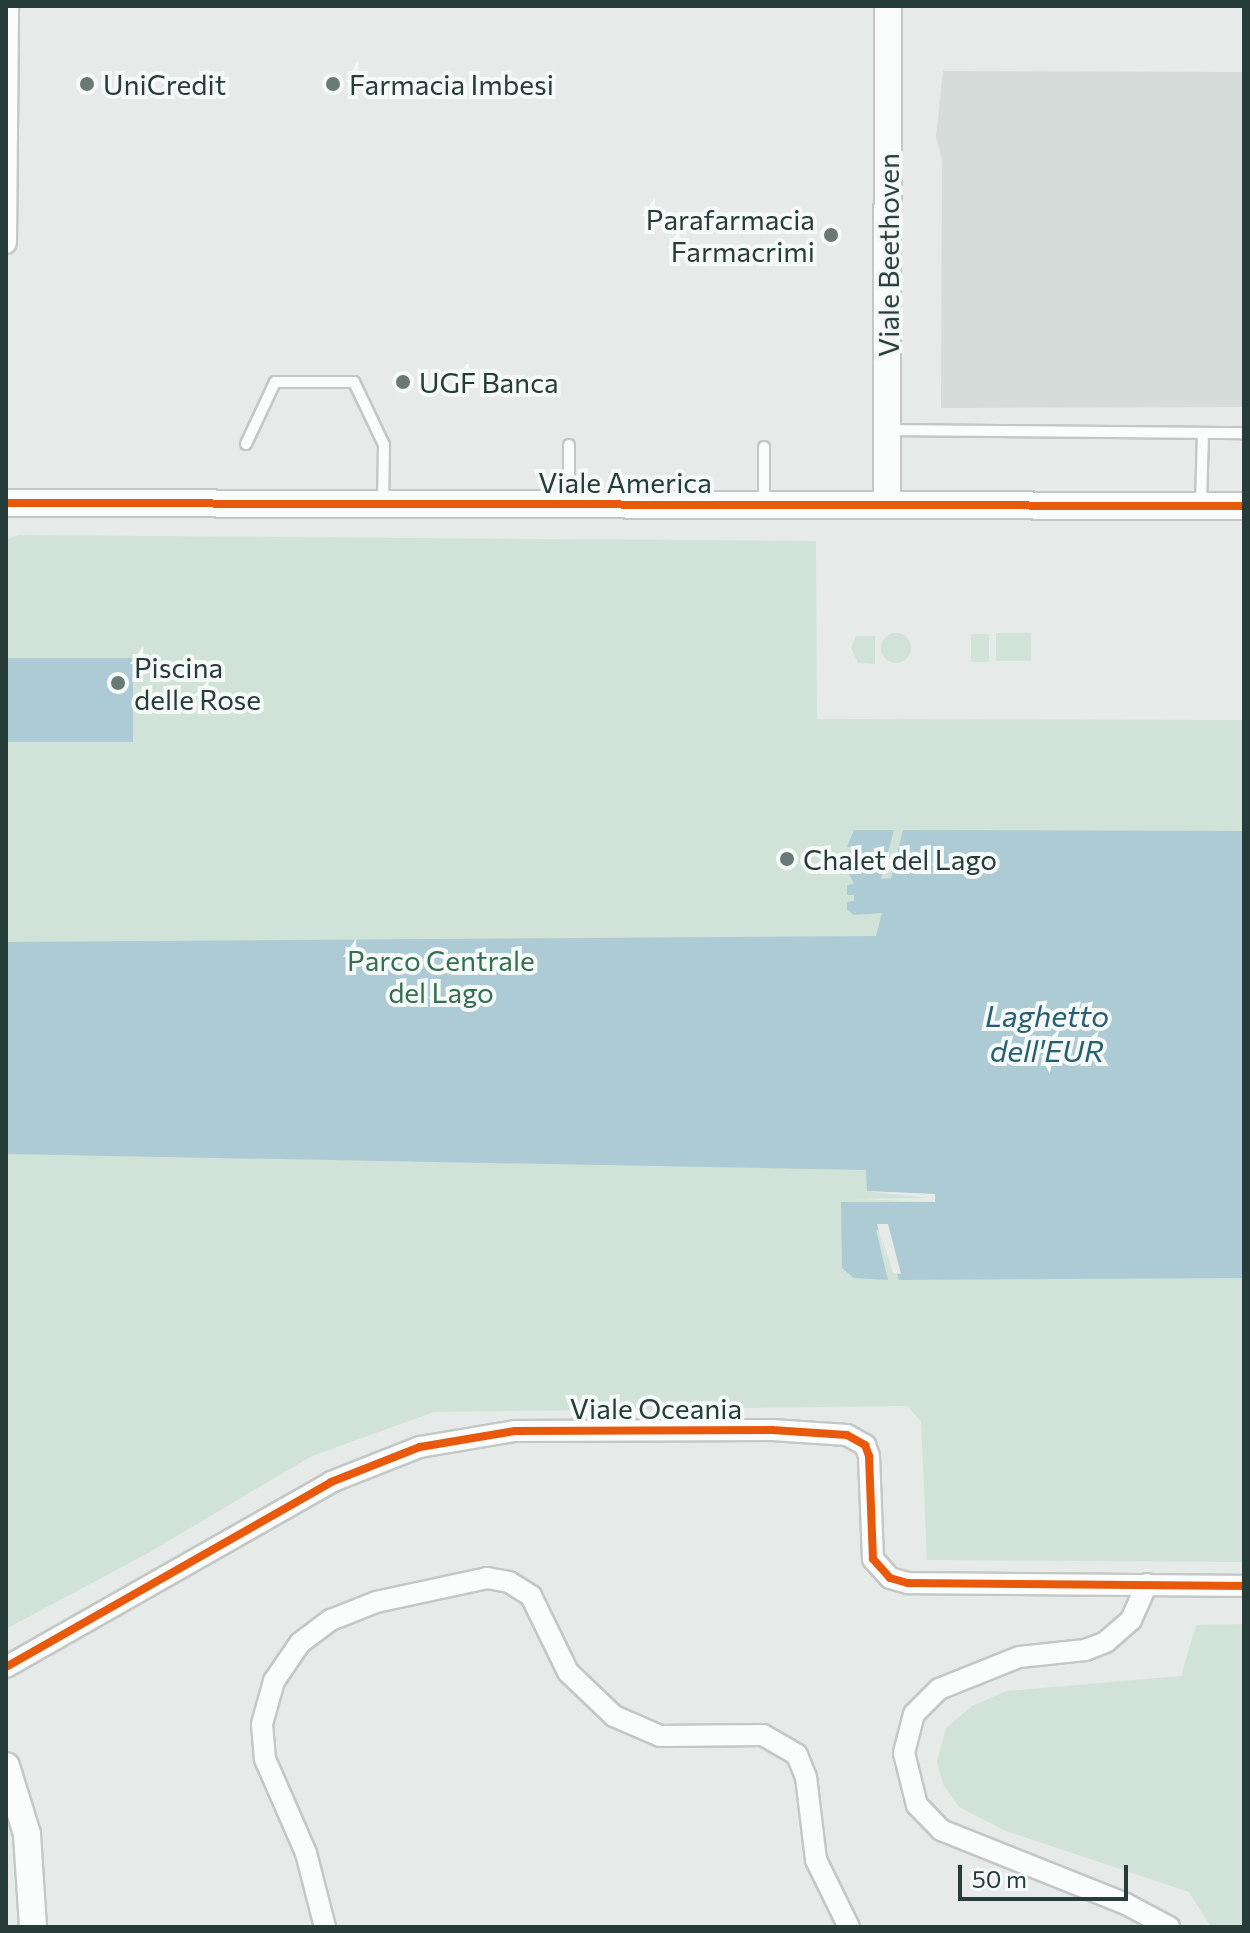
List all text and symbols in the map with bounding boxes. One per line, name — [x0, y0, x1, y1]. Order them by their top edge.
place label: UniCredit — [103, 67, 226, 101]
place label: Farmacia Imbesi — [349, 67, 554, 101]
marker: UniCredit — [78, 75, 96, 93]
marker: Farmacia Imbesi — [324, 75, 342, 93]
street label: Viale Beethoven — [871, 153, 905, 357]
place label: Parafarmacia Farmacrimi — [646, 202, 815, 268]
marker: Parafarmacia Farmacrimi — [822, 226, 840, 244]
place label: UGF Banca — [419, 365, 559, 399]
marker: UGF Banca — [394, 373, 412, 391]
street label: Viale America — [538, 465, 712, 499]
place label: Piscina delle Rose — [134, 650, 261, 716]
marker: Piscina delle Rose — [109, 674, 127, 692]
place label: Chalet del Lago — [803, 842, 997, 876]
marker: Chalet del Lago — [778, 850, 796, 868]
park label: Parco Centrale del Lago — [347, 943, 535, 1009]
water label: Laghetto dell'EUR — [985, 997, 1109, 1068]
street label: Viale Oceania — [570, 1391, 742, 1425]
scale bar — [962, 1849, 1132, 1899]
text: 50 m — [972, 1864, 1027, 1893]

